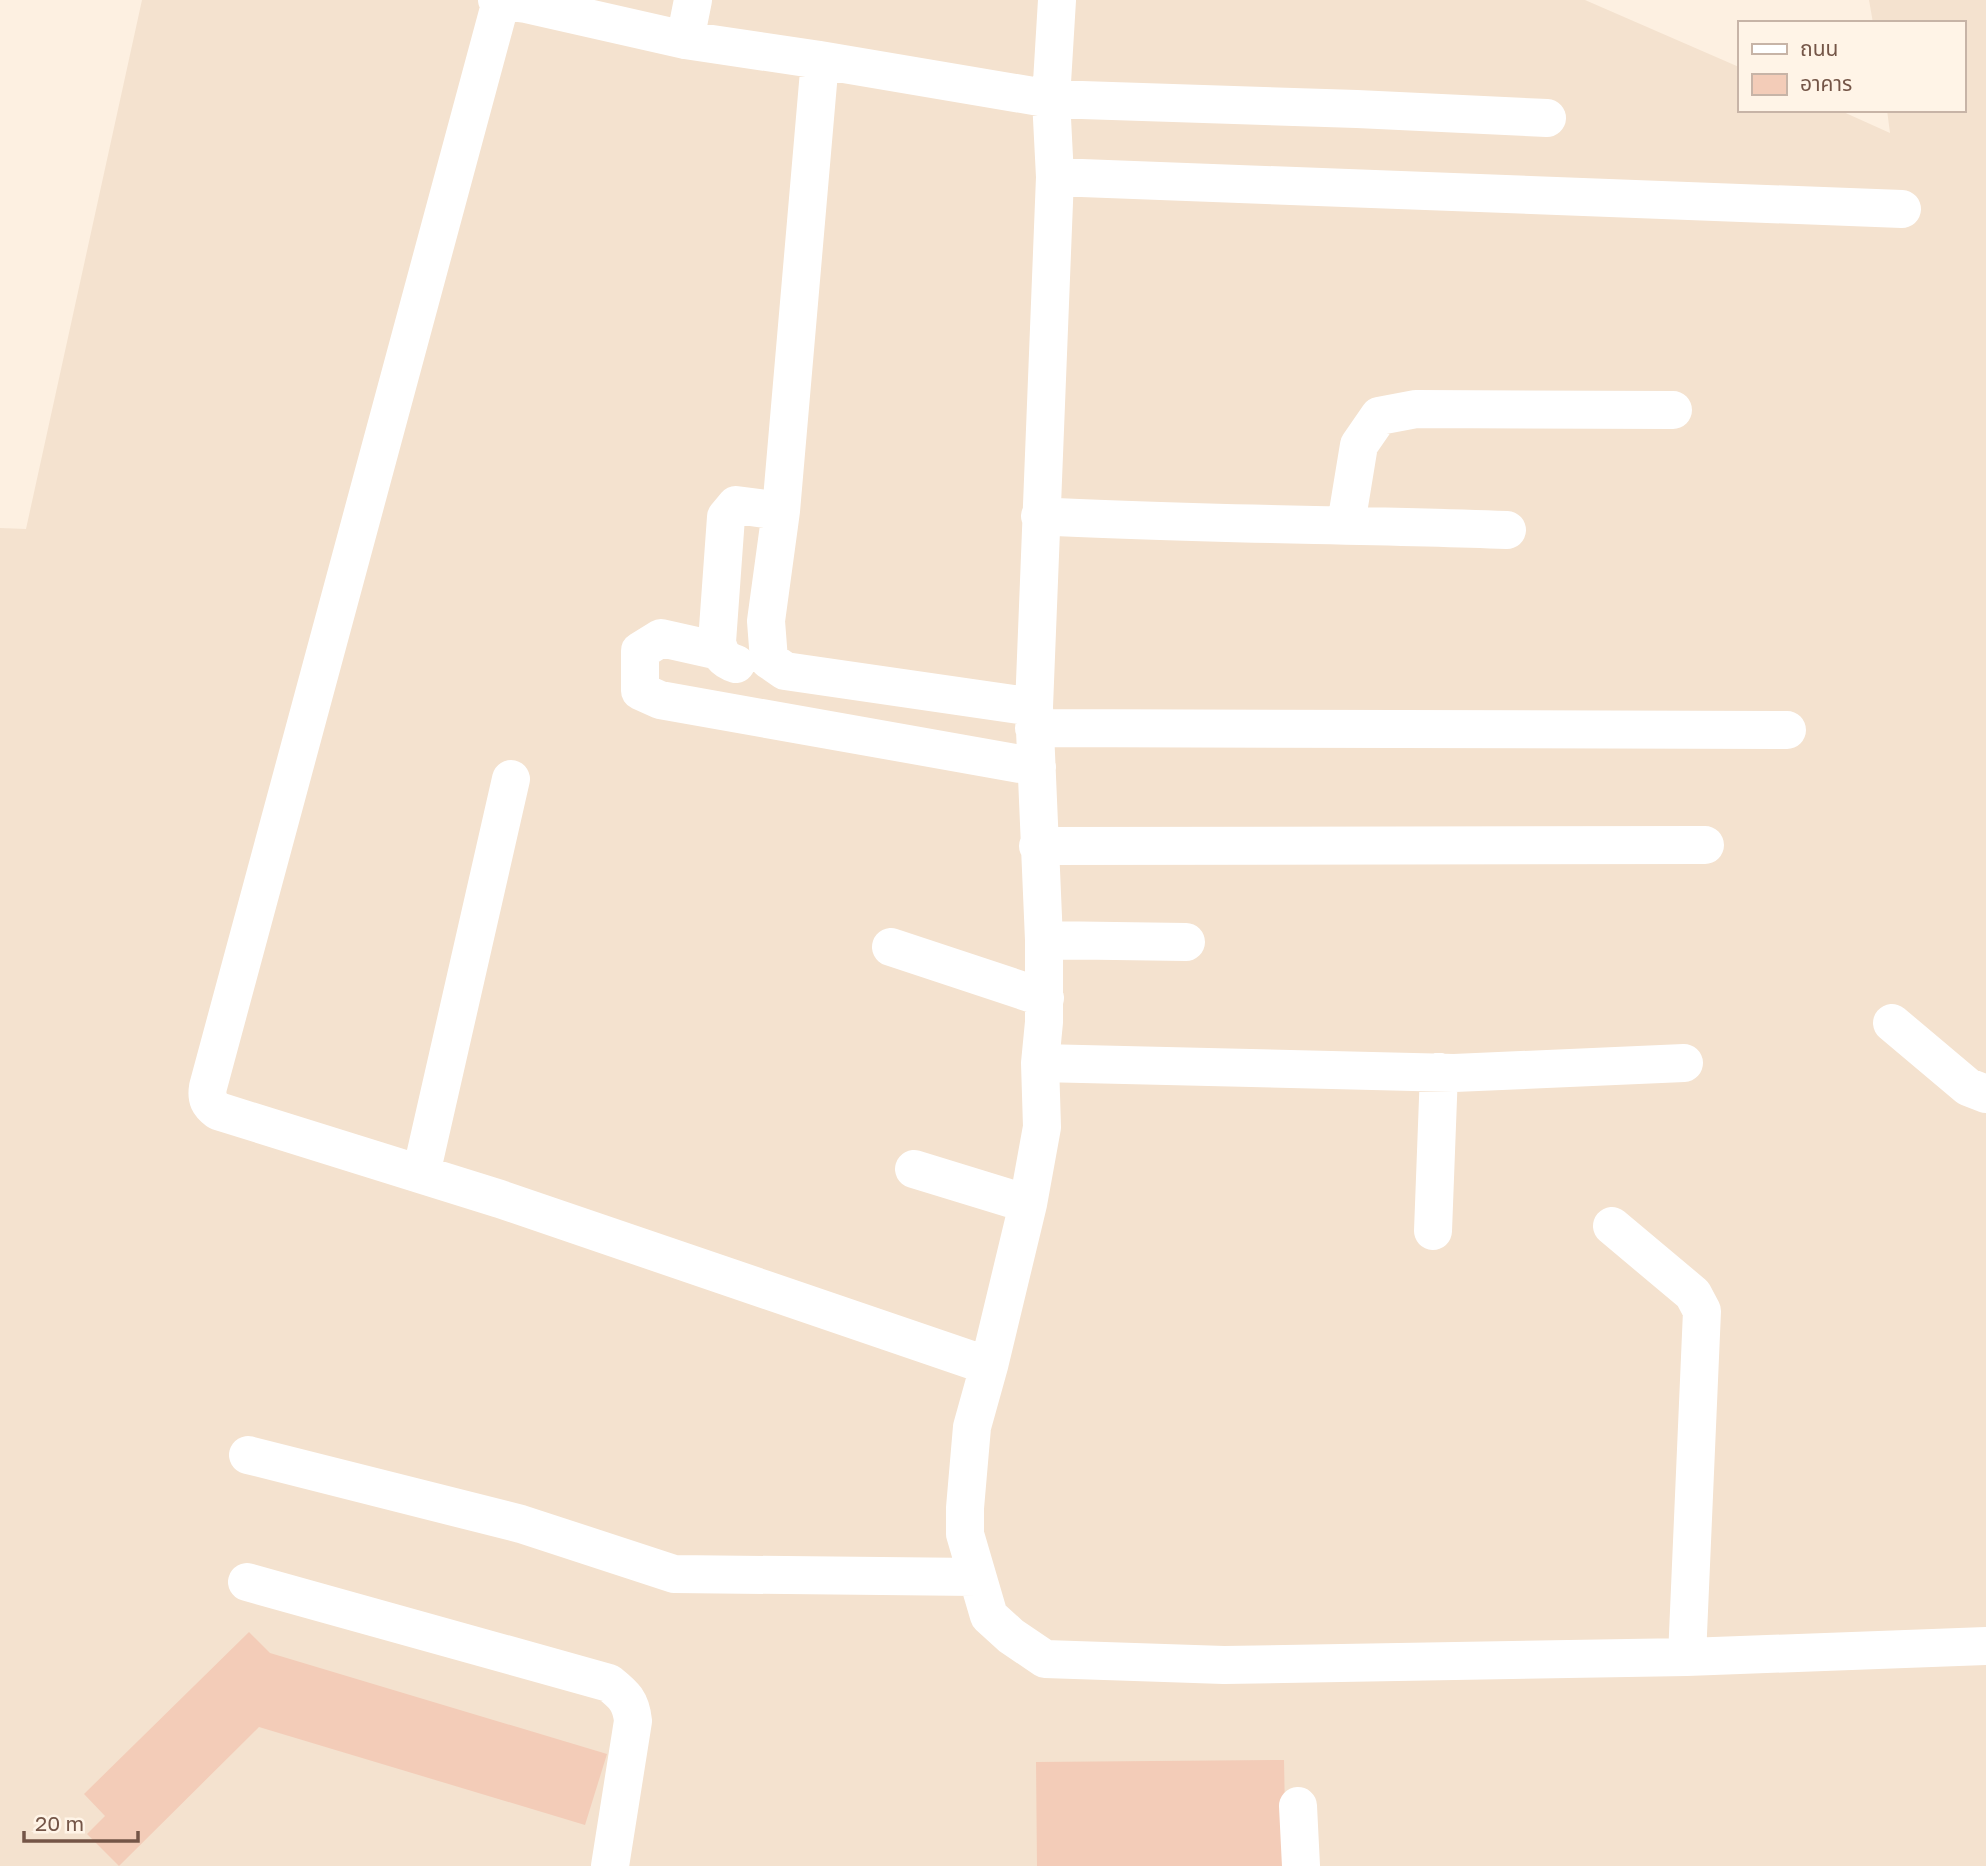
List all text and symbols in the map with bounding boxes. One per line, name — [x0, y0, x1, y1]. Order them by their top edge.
legend — [1738, 21, 1965, 112]
text: ถนน — [1800, 35, 1838, 61]
text: อาคาร — [1800, 70, 1852, 96]
scale bar — [24, 1800, 138, 1844]
text: 20 m — [35, 1810, 84, 1836]

